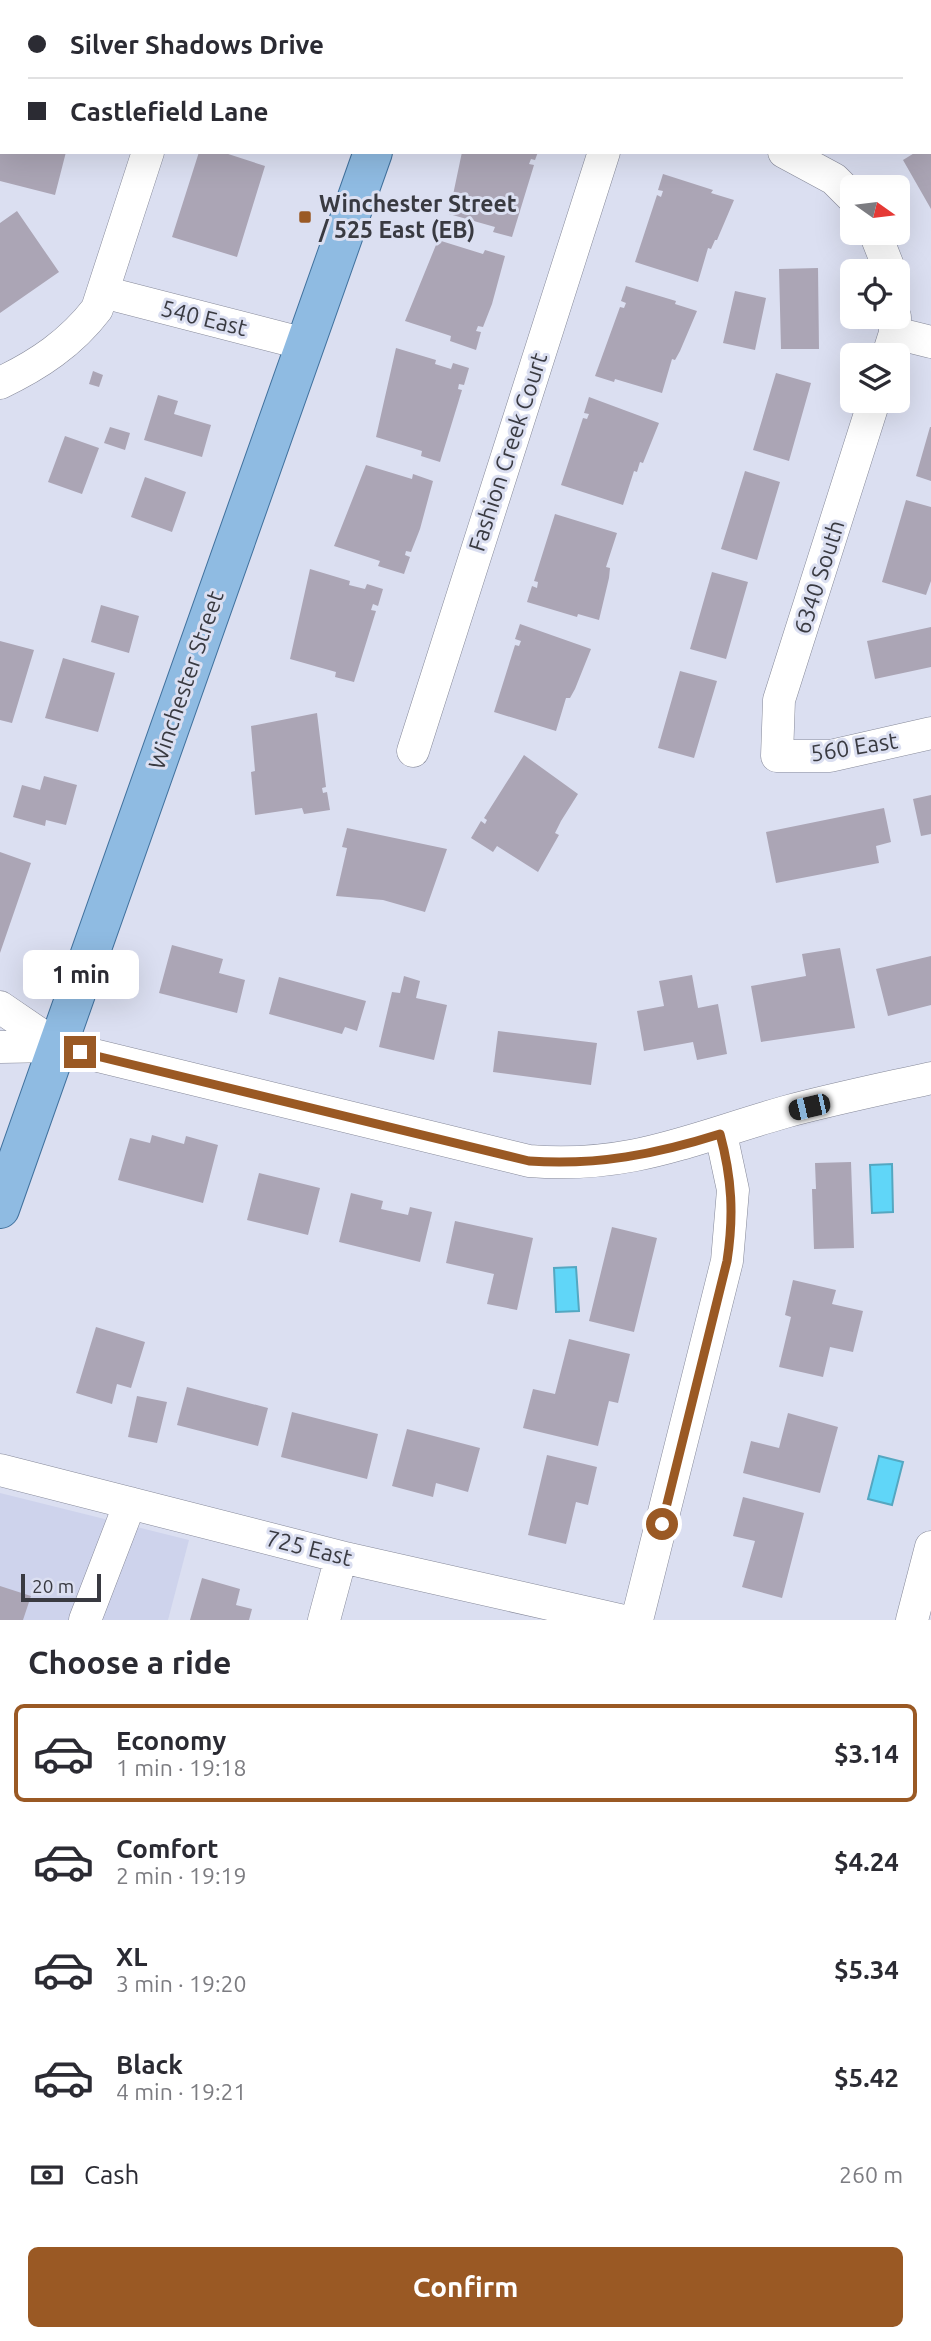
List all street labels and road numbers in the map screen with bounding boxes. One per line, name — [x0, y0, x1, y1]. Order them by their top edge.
street label: 540 East — [158, 295, 250, 340]
street label: Fashion Creek Court — [464, 350, 551, 554]
street label: 6340 South — [788, 517, 849, 637]
street label: Winchester Street — [143, 587, 228, 772]
street label: 560 East — [809, 727, 899, 766]
street label: 725 East — [263, 1525, 355, 1570]

